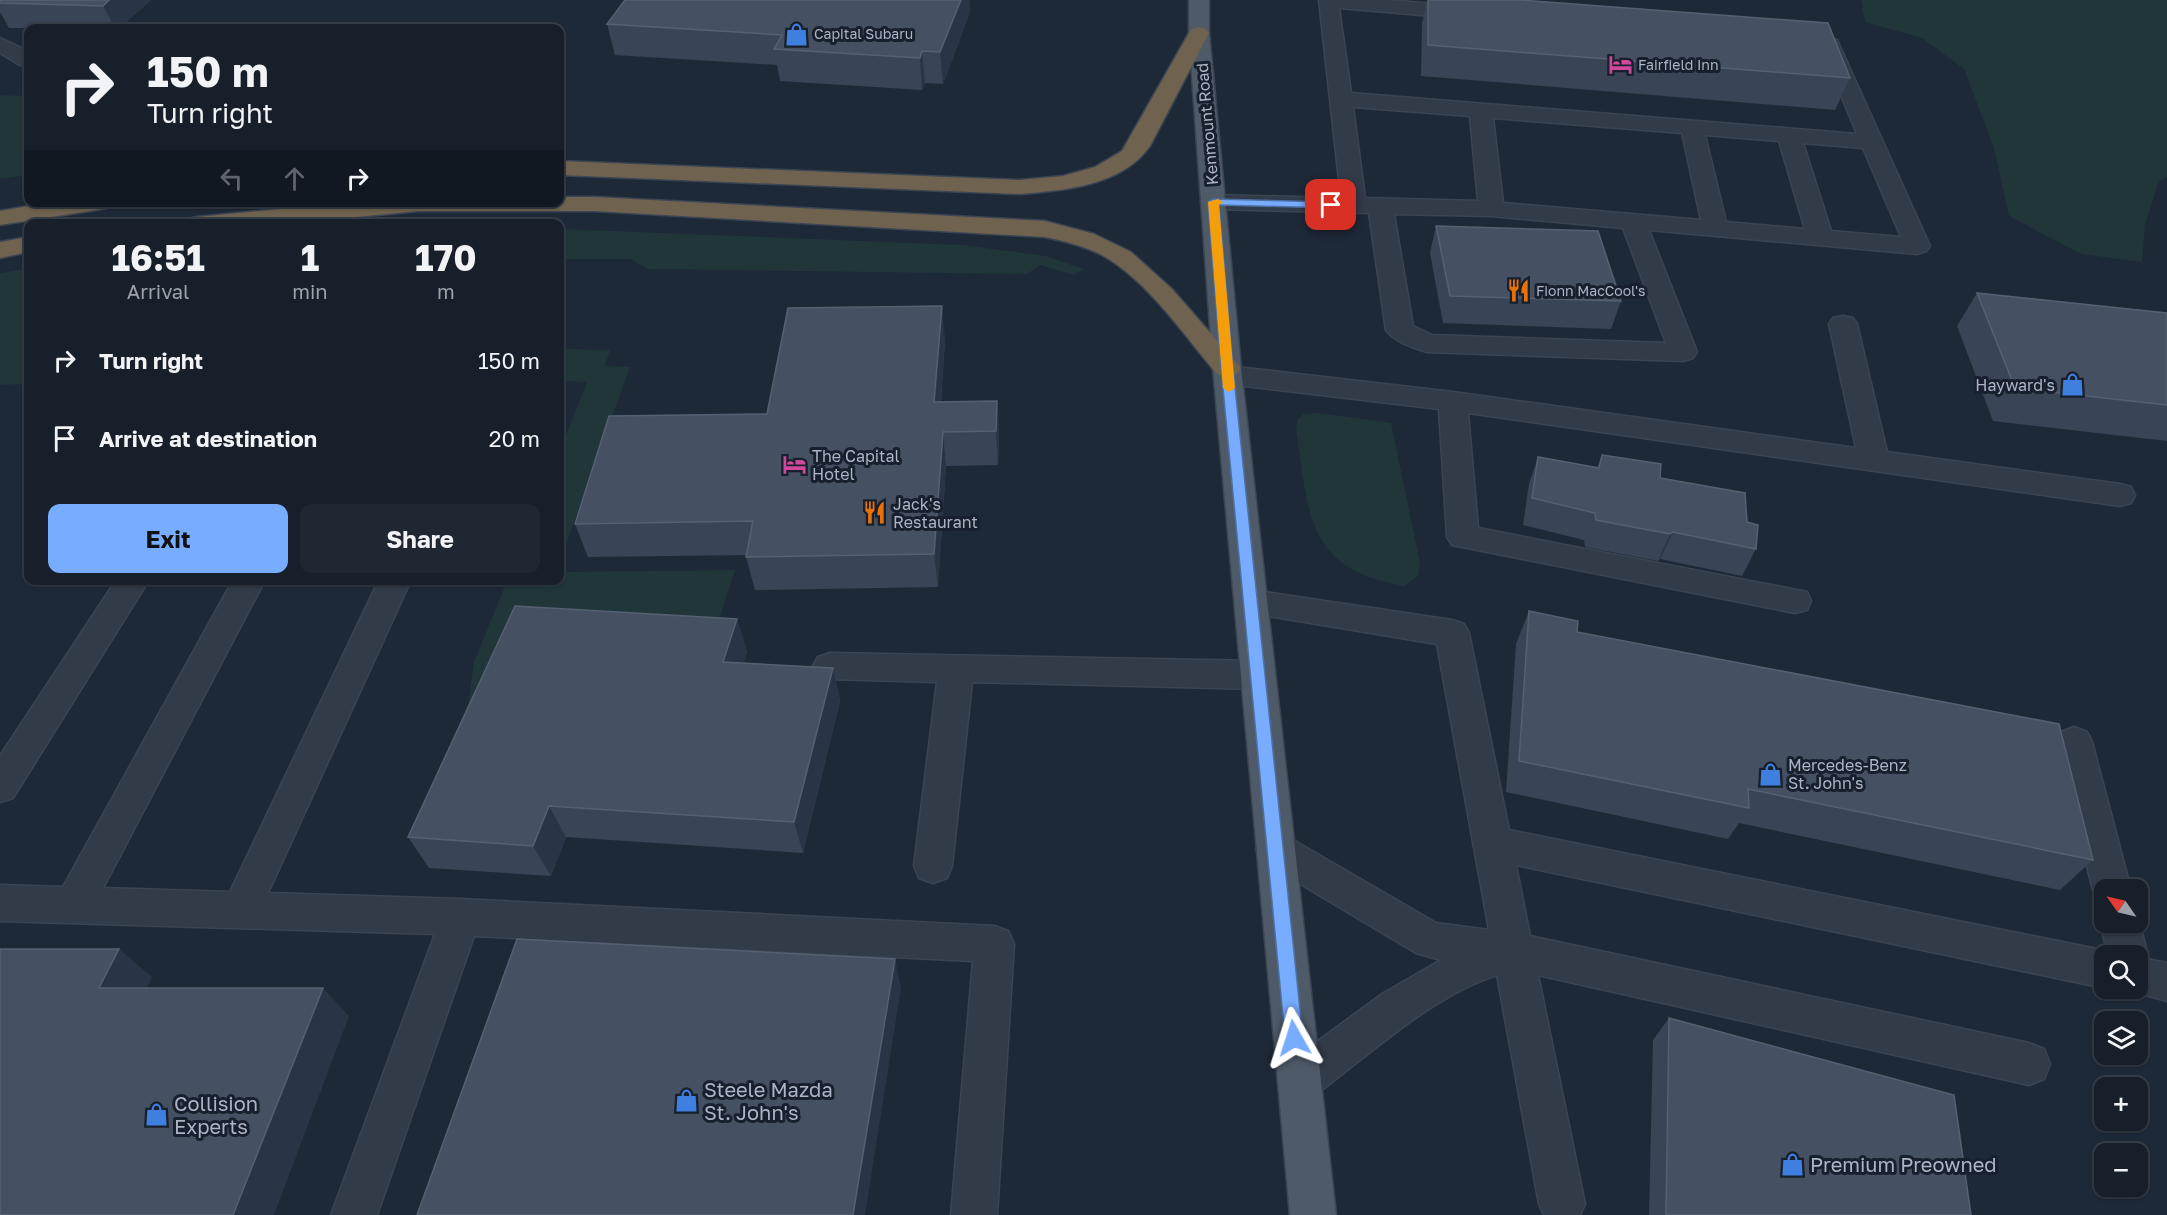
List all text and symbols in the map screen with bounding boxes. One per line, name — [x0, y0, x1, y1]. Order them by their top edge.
shop icon: Capital Subaru — [783, 21, 809, 47]
place label: Capital Subaru — [814, 25, 913, 42]
text: 150 m — [147, 46, 269, 96]
icon: right — [48, 48, 126, 126]
hotel icon: Fairfield Inn — [1607, 52, 1633, 78]
place label: Fairfield Inn — [1638, 56, 1719, 73]
street label: Kenmount Road — [1192, 62, 1222, 186]
text: Turn right — [147, 97, 273, 129]
icon: left — [215, 162, 248, 195]
icon: ahead — [278, 162, 311, 195]
icon: right — [341, 162, 374, 195]
pin — [1305, 179, 1356, 230]
icon: arrive — [1314, 188, 1347, 221]
text: 16:51 — [111, 236, 205, 279]
text: 1 — [301, 236, 319, 279]
text: 170 — [415, 236, 477, 279]
restaurant icon: Fionn MacCool's — [1505, 278, 1531, 304]
text: Arrival — [127, 279, 189, 303]
text: min — [292, 279, 328, 303]
text: m — [437, 279, 455, 303]
place label: Fionn MacCool's — [1536, 282, 1646, 299]
icon: right — [48, 344, 81, 377]
text: Turn right — [99, 347, 203, 374]
text: 150 m — [478, 347, 540, 374]
shop icon: Hayward's — [2060, 372, 2086, 398]
place label: Hayward's — [1975, 375, 2055, 395]
icon: arrive — [48, 422, 81, 455]
text: Arrive at destination — [99, 425, 317, 452]
text: 20 m — [489, 425, 540, 452]
place label: The Capital Hotel — [812, 446, 900, 484]
hotel icon: The Capital Hotel — [781, 452, 807, 478]
place label: Jack's Restaurant — [893, 494, 978, 532]
restaurant icon: Jack's Restaurant — [862, 500, 888, 526]
button: Exit — [48, 504, 288, 573]
button: Share — [300, 504, 540, 573]
place label: Mercedes-Benz St. John's — [1788, 755, 1907, 793]
shop icon: Mercedes-Benz St. John's — [1757, 761, 1783, 787]
north arrow — [2094, 879, 2148, 933]
map controls — [2094, 879, 2148, 1197]
button: search — [2094, 945, 2148, 999]
position arrow — [1262, 1006, 1326, 1070]
button: layers — [2094, 1011, 2148, 1065]
place label: Steele Mazda St. John's — [704, 1077, 833, 1124]
button: + — [2094, 1077, 2148, 1131]
shop icon: Steele Mazda St. John's — [673, 1088, 699, 1114]
place label: Collision Experts — [174, 1091, 258, 1138]
shop icon: Collision Experts — [143, 1102, 169, 1128]
button: − — [2094, 1143, 2148, 1197]
shop icon: Premium Preowned — [1779, 1152, 1805, 1178]
place label: Premium Preowned — [1810, 1152, 1997, 1176]

